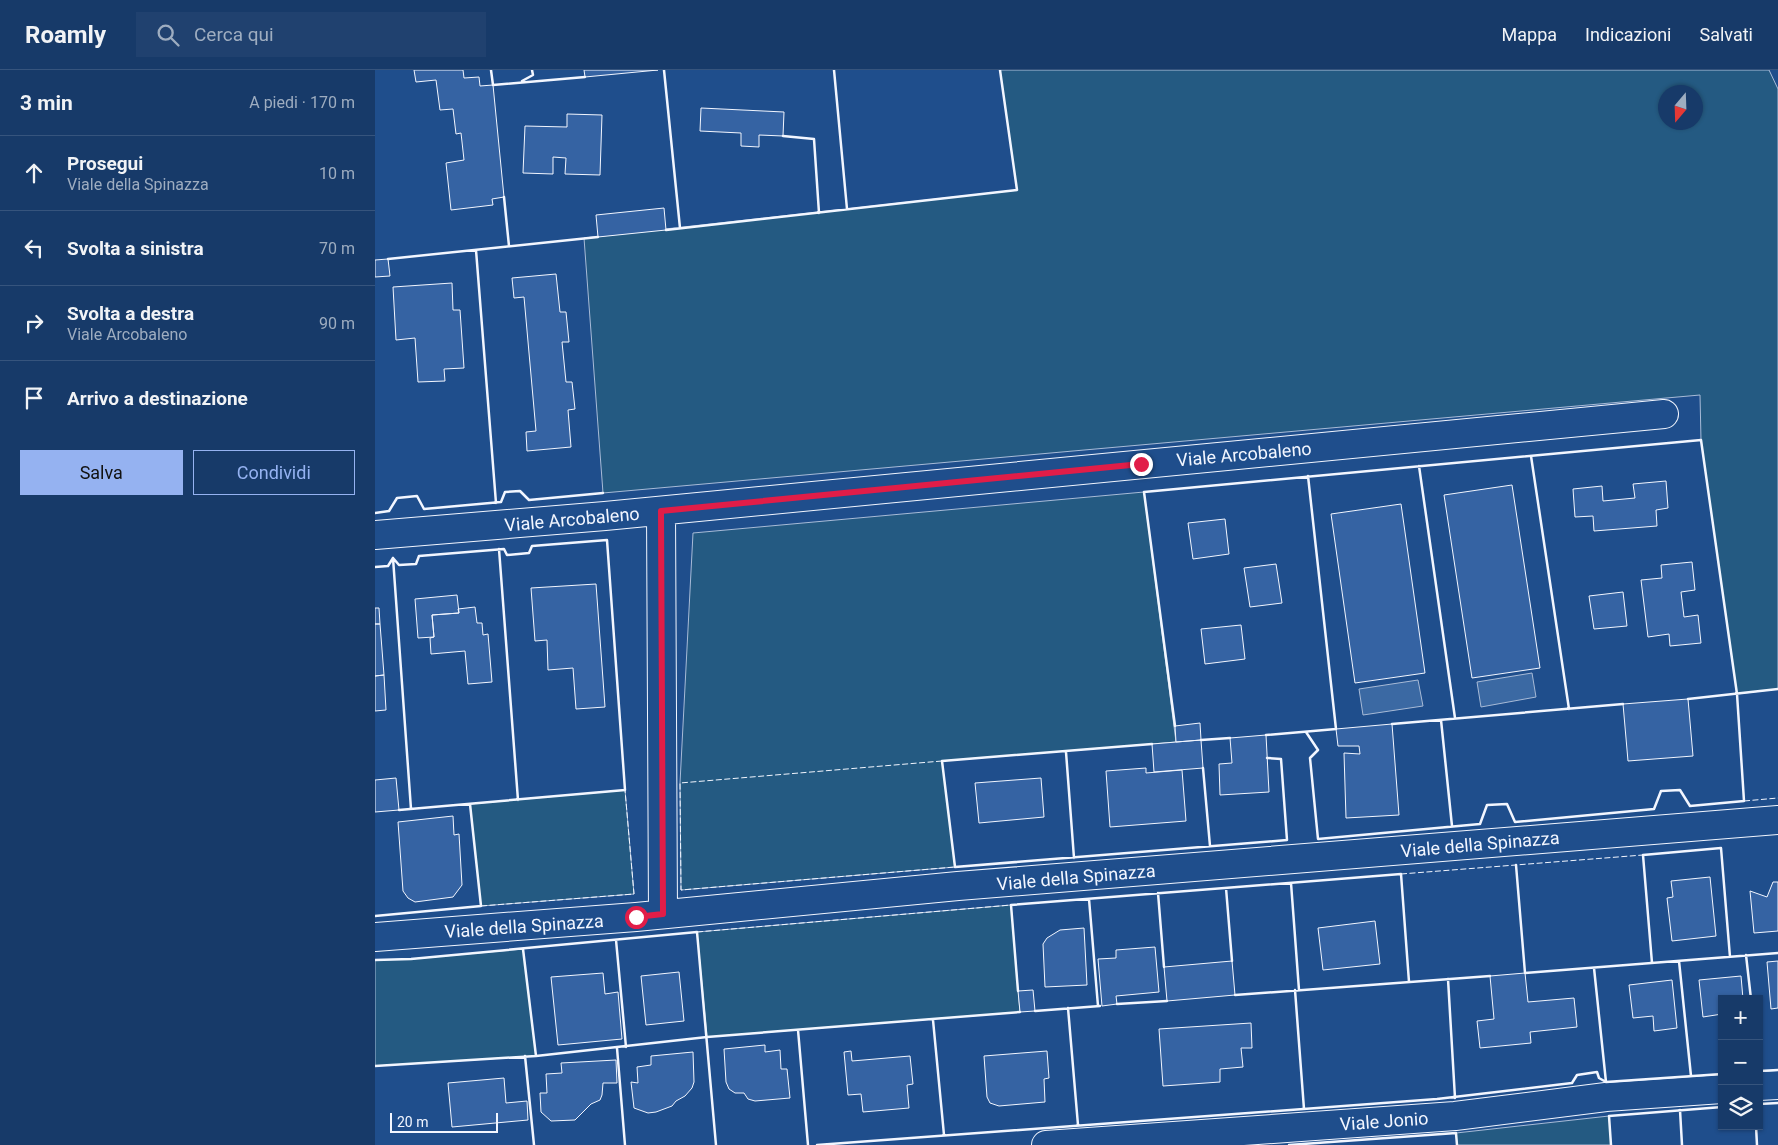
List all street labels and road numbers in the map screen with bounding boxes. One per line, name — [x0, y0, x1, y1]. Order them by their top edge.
street label: Viale Arcobaleno — [1176, 438, 1312, 470]
street label: Viale Arcobaleno — [504, 503, 640, 535]
street label: Viale della Spinazza — [1400, 827, 1560, 861]
street label: Viale della Spinazza — [996, 860, 1156, 894]
street label: Viale della Spinazza — [444, 910, 604, 942]
street label: Viale Jonio — [1339, 1107, 1429, 1135]

